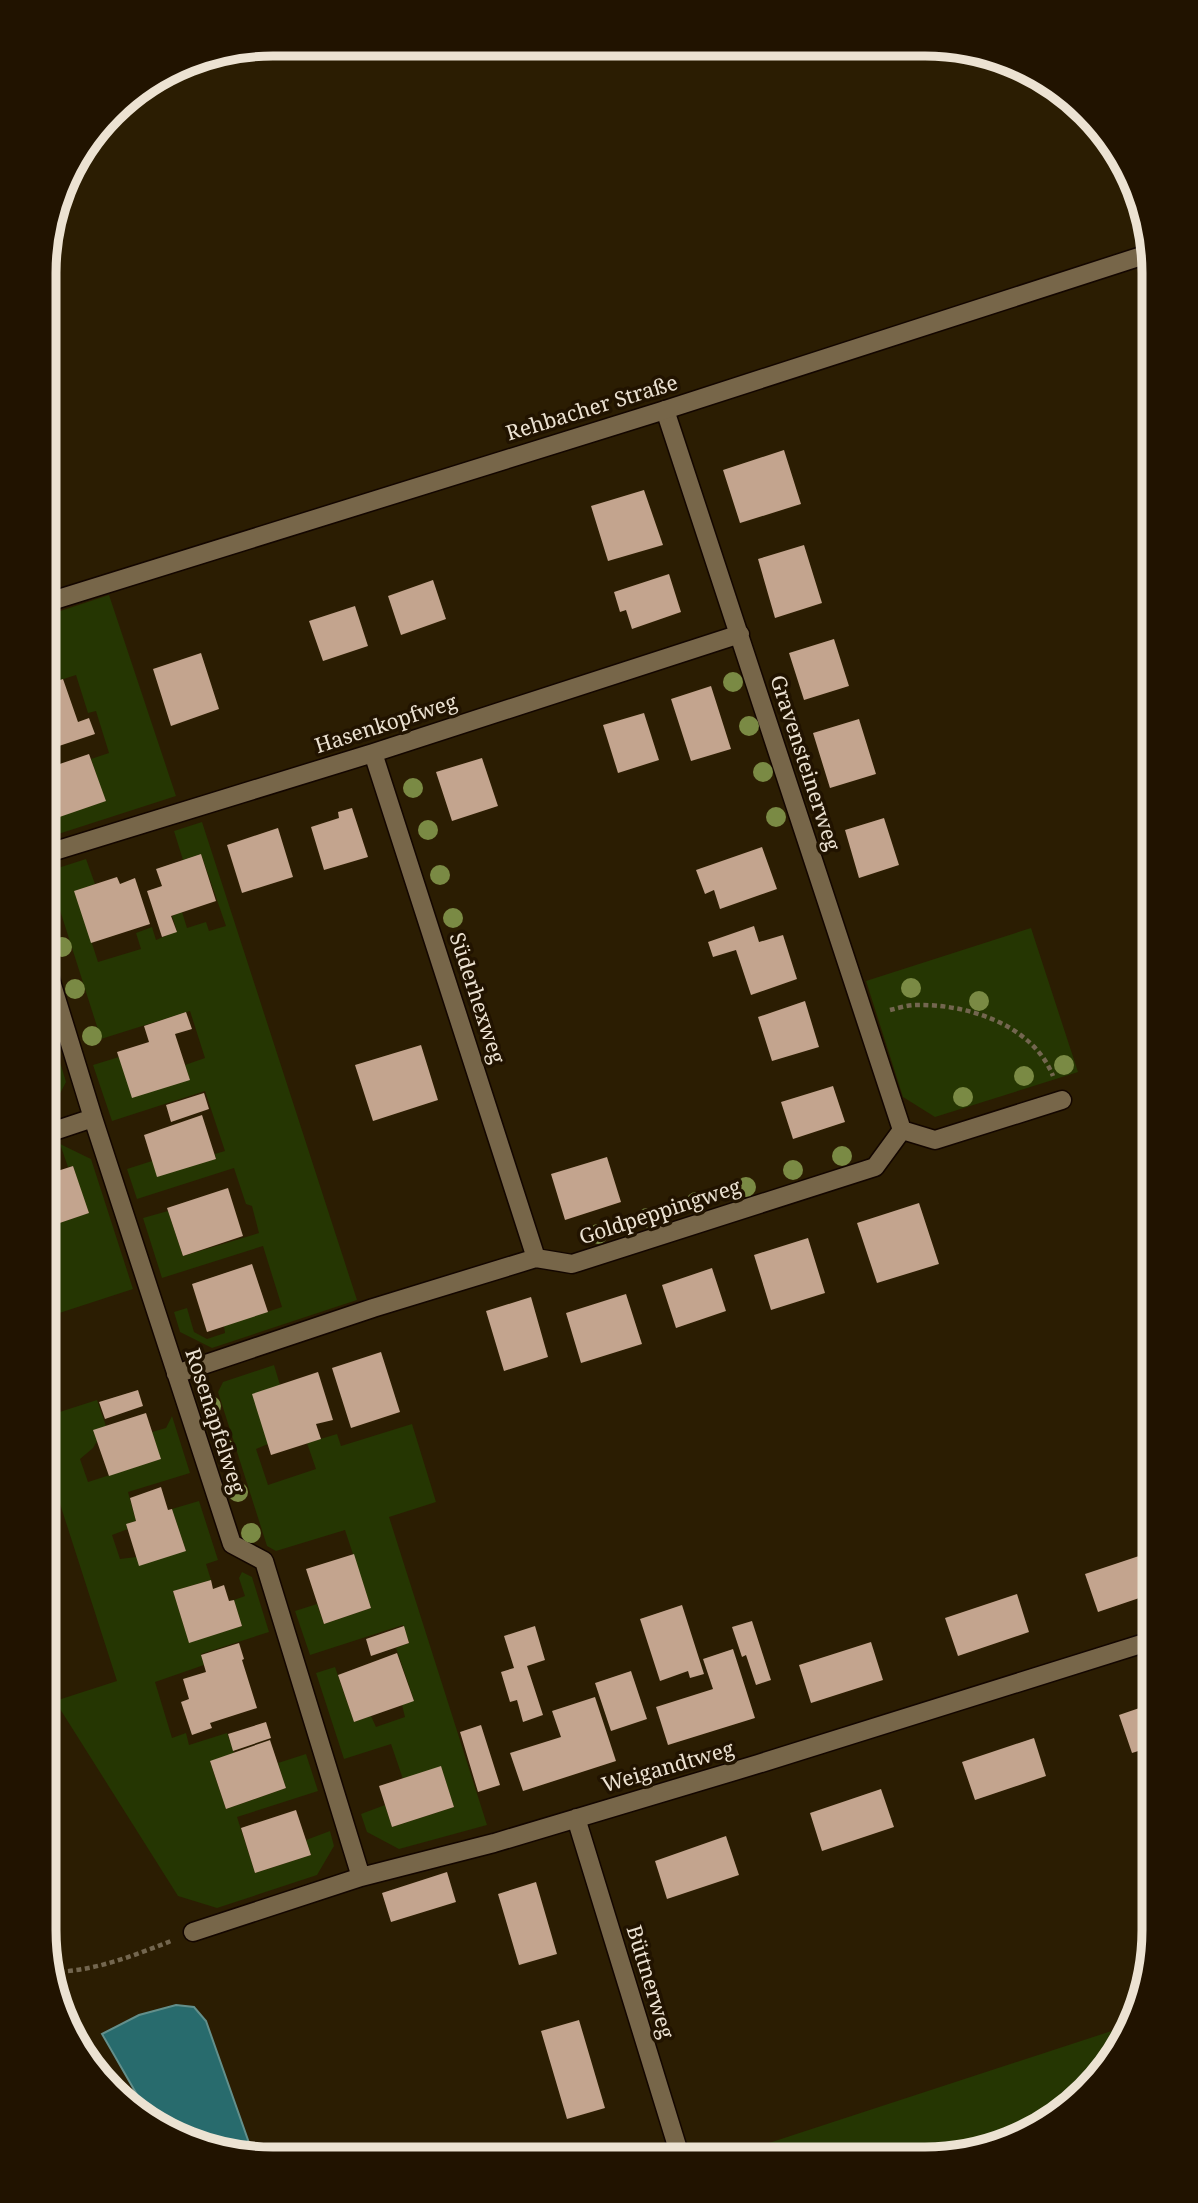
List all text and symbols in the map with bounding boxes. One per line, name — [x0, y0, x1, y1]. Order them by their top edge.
street label: Rehbacher Straße — [502, 368, 681, 446]
street label: Gravensteinerweg — [764, 671, 848, 855]
street label: Hasenkopfweg — [311, 687, 461, 759]
street label: Süderhexweg — [444, 929, 513, 1067]
street label: Goldpeppingweg — [575, 1171, 745, 1250]
street label: Rosenapfelweg — [179, 1345, 253, 1497]
street label: Weigandtweg — [598, 1734, 738, 1798]
street label: Büttnerweg — [620, 1922, 682, 2042]

